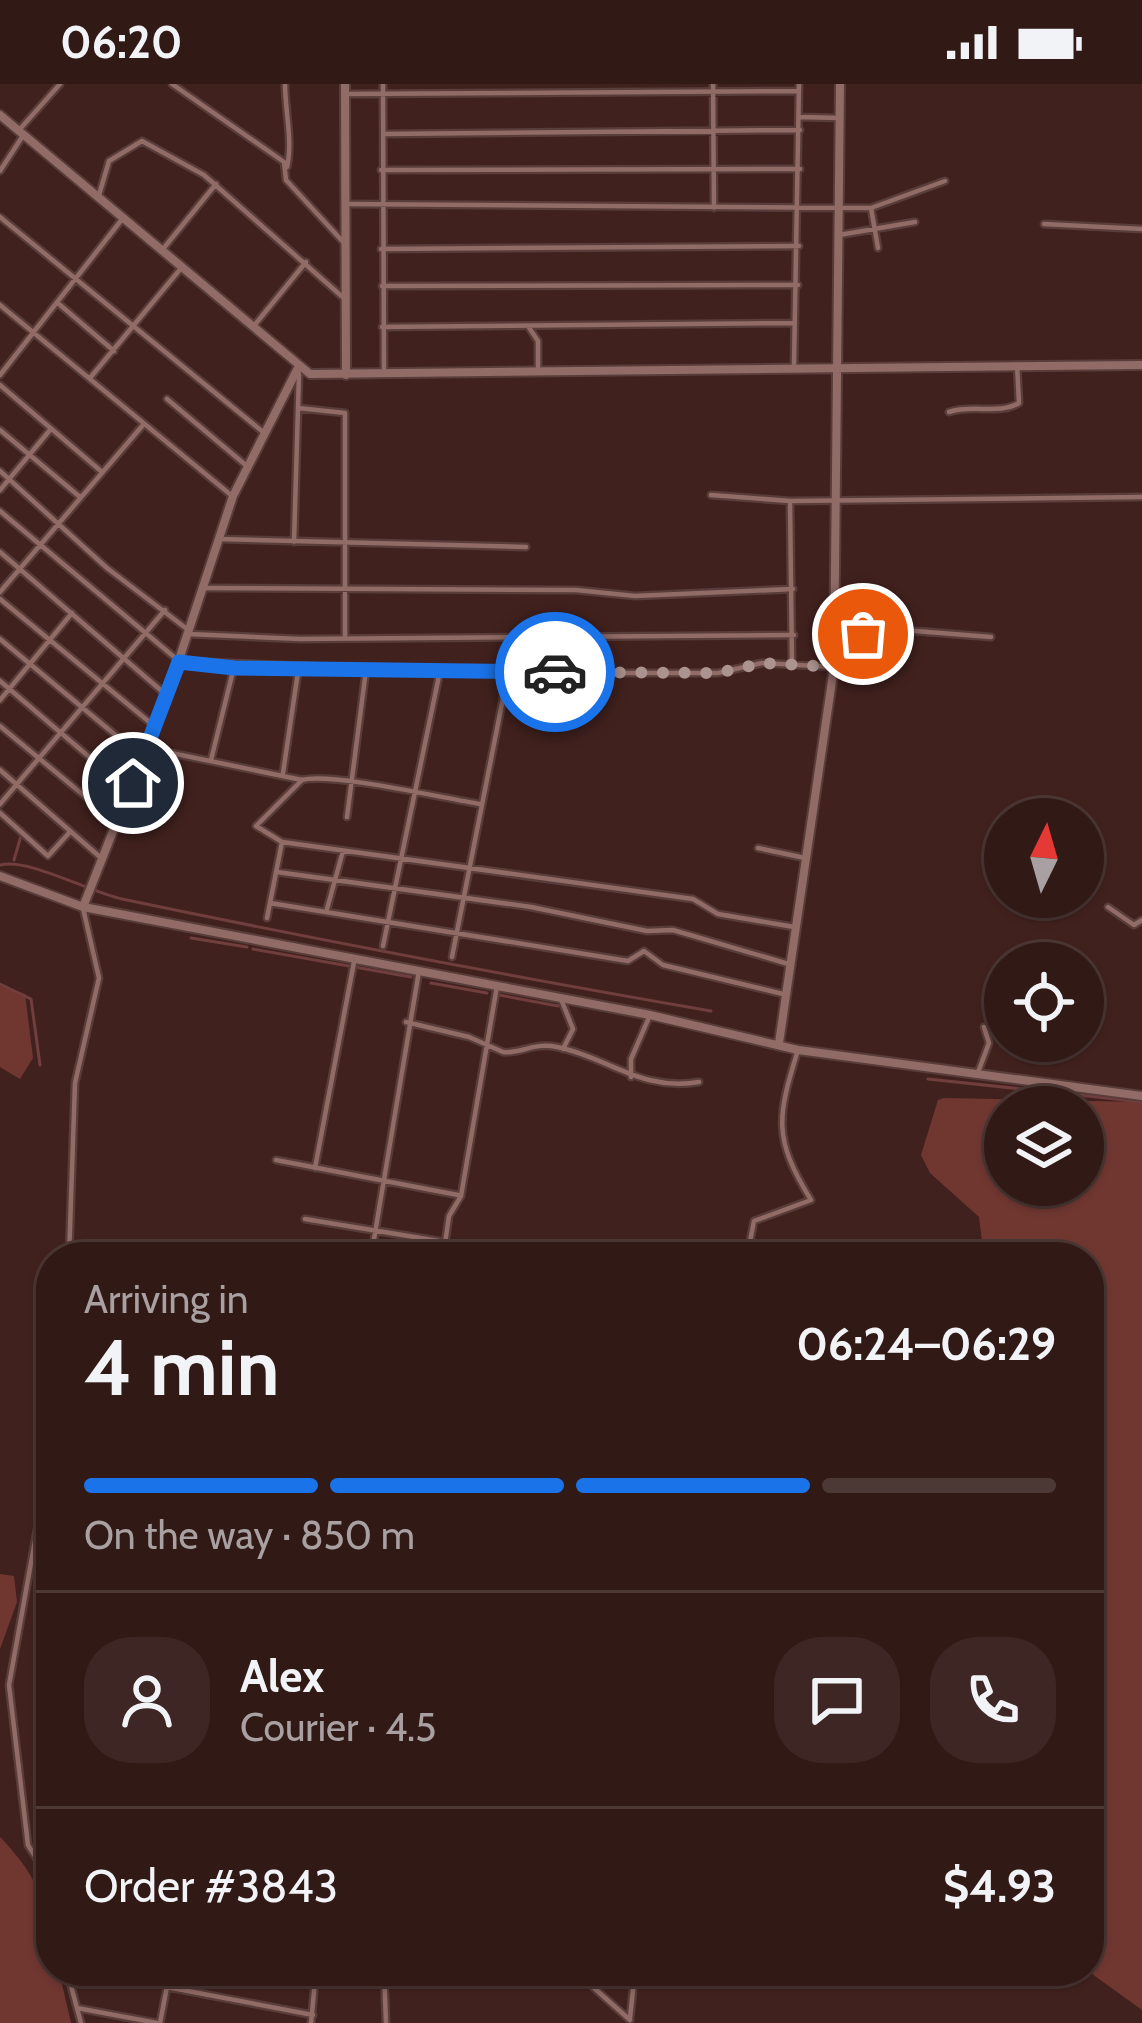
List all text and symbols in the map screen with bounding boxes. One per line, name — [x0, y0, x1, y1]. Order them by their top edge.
text: 06:20 — [60, 15, 183, 69]
pin — [812, 583, 914, 685]
icon: bag — [830, 601, 896, 667]
courier — [495, 612, 615, 732]
icon: car — [522, 639, 588, 705]
pin — [82, 732, 184, 834]
icon: home — [100, 750, 166, 816]
north arrow — [984, 798, 1104, 918]
map controls — [984, 798, 1104, 1206]
button: locate — [984, 942, 1104, 1062]
button: layers — [984, 1086, 1104, 1206]
text: Arriving in — [84, 1275, 248, 1323]
text: 06:24–06:29 — [796, 1317, 1056, 1371]
text: 4 min — [84, 1320, 280, 1415]
text: On the way · 850 m — [84, 1511, 415, 1559]
button: person — [84, 1637, 210, 1763]
button: chat — [774, 1637, 900, 1763]
button: phone — [930, 1637, 1056, 1763]
text: Alex — [240, 1649, 324, 1703]
text: Courier · 4.5 — [240, 1703, 436, 1751]
text: Order #3843 — [84, 1859, 338, 1913]
text: $4.93 — [943, 1859, 1056, 1913]

